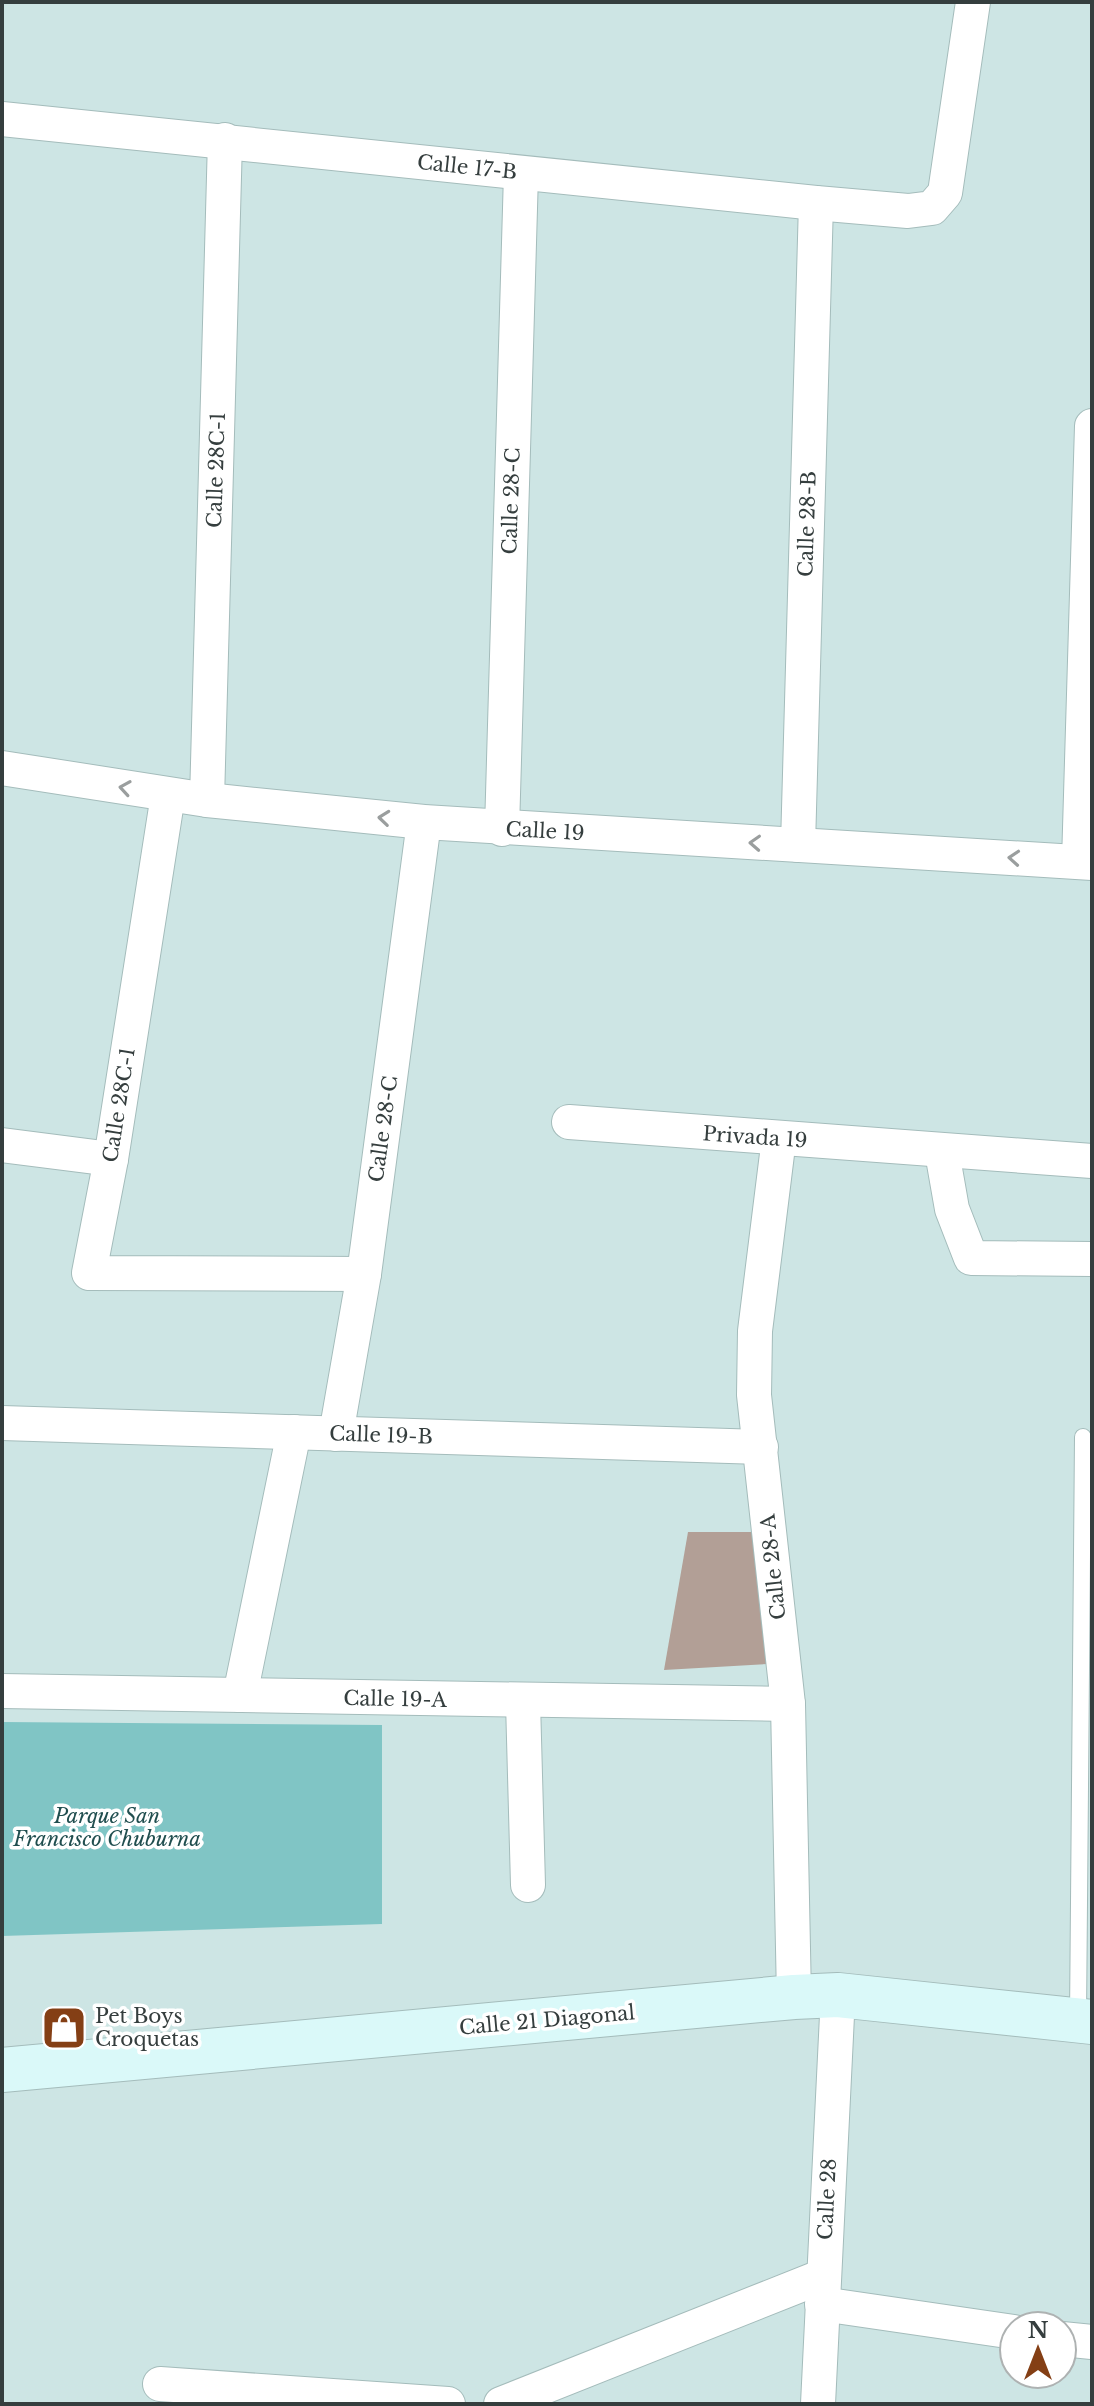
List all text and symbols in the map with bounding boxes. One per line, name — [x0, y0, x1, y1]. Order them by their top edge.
street label: Calle 17-B — [416, 150, 518, 184]
street label: Calle 28C-1 — [202, 412, 230, 528]
street label: Calle 28-C — [497, 447, 525, 555]
street label: Calle 28-B — [793, 471, 821, 577]
one-way arrow — [119, 780, 132, 797]
one-way arrow — [377, 810, 390, 827]
street label: Calle 19 — [505, 817, 585, 845]
one-way arrow — [748, 834, 761, 851]
one-way arrow — [1007, 850, 1020, 867]
street label: Calle 28C-1 — [98, 1046, 140, 1164]
street label: Calle 28-C — [364, 1074, 402, 1184]
street label: Privada 19 — [702, 1121, 808, 1153]
street label: Calle 19-B — [329, 1421, 433, 1449]
street label: Calle 28-A — [755, 1512, 790, 1621]
street label: Calle 19-A — [343, 1686, 447, 1712]
park label: Parque San Francisco Chuburna — [12, 1804, 201, 1851]
street label: Calle 21 Diagonal — [458, 2000, 636, 2040]
shop icon: Pet Boys Croquetas — [40, 2004, 88, 2052]
place label: Pet Boys Croquetas — [95, 2004, 199, 2051]
street label: Calle 28 — [813, 2158, 841, 2240]
north arrow — [998, 2310, 1078, 2390]
text: N — [1028, 2317, 1049, 2344]

